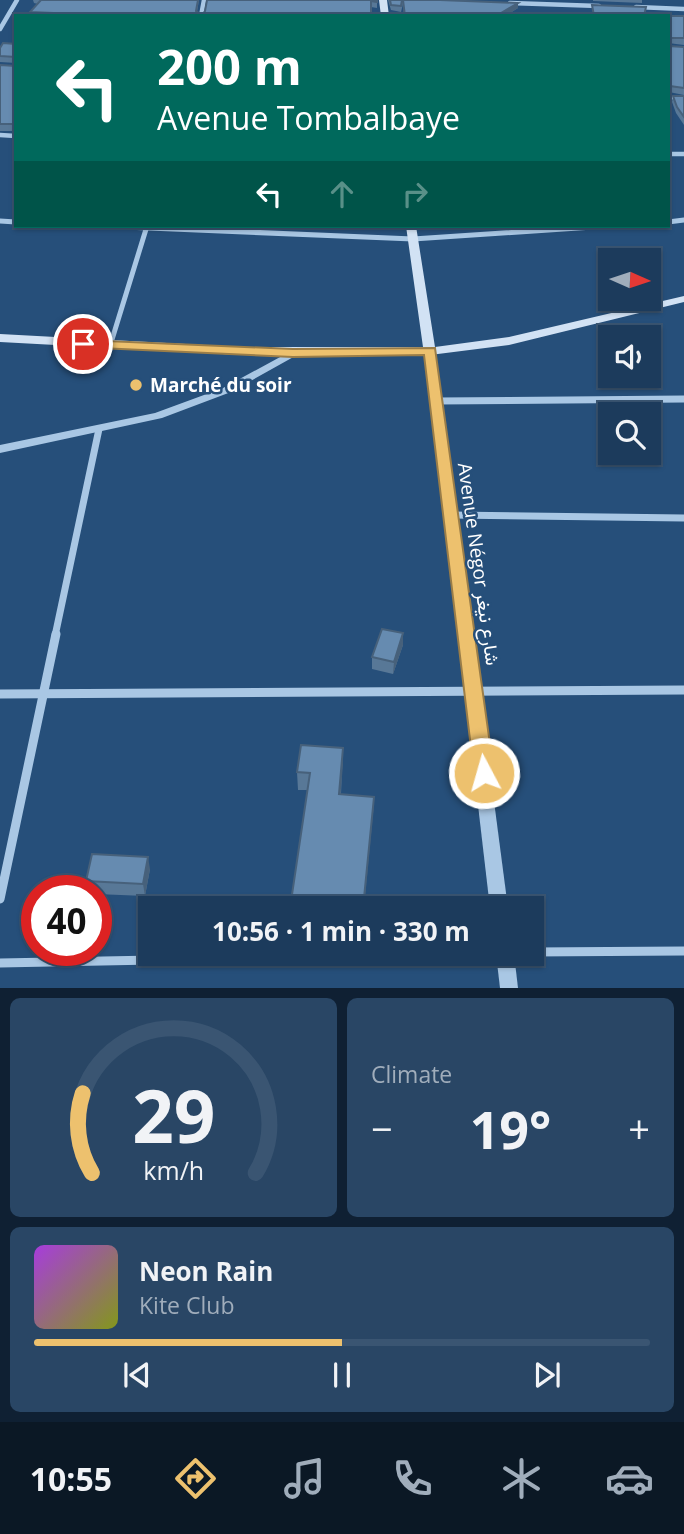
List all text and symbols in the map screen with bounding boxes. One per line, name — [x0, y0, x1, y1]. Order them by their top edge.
text: 200 m — [157, 33, 302, 99]
icon: left — [42, 42, 133, 133]
text: Avenue Tombalbaye — [157, 96, 460, 139]
icon: left — [250, 175, 288, 213]
icon: ahead — [323, 175, 361, 213]
icon: right — [396, 175, 434, 213]
north arrow — [598, 248, 662, 312]
map controls — [598, 248, 661, 465]
pin — [53, 314, 113, 374]
icon: arrive — [64, 325, 102, 363]
button: sound — [598, 325, 661, 388]
place label: Marché du soir — [150, 372, 292, 398]
marker: Marché du soir — [128, 377, 144, 393]
button: search — [598, 402, 661, 465]
street label: Avenue Négor شارع نيغر — [452, 461, 506, 667]
position arrow — [447, 736, 521, 810]
speed limit sign: 40 — [21, 875, 112, 966]
text: 10:56 · 1 min · 330 m — [212, 913, 470, 949]
text: Climate — [371, 1058, 452, 1090]
text: 29 — [132, 1066, 215, 1165]
text: 19° — [470, 1093, 551, 1164]
text: − — [371, 1102, 393, 1154]
text: + — [628, 1102, 650, 1154]
text: km/h — [143, 1153, 204, 1187]
text: Neon Rain — [139, 1253, 273, 1289]
text: Kite Club — [139, 1289, 234, 1321]
icon: previous — [118, 1356, 156, 1394]
icon: pause — [323, 1356, 361, 1394]
icon: next — [528, 1356, 566, 1394]
icon: directions — [171, 1454, 220, 1503]
icon: music — [280, 1454, 329, 1503]
icon: phone — [388, 1454, 437, 1503]
icon: climate — [497, 1454, 546, 1503]
icon: car — [605, 1454, 654, 1503]
text: 10:55 — [30, 1457, 112, 1500]

